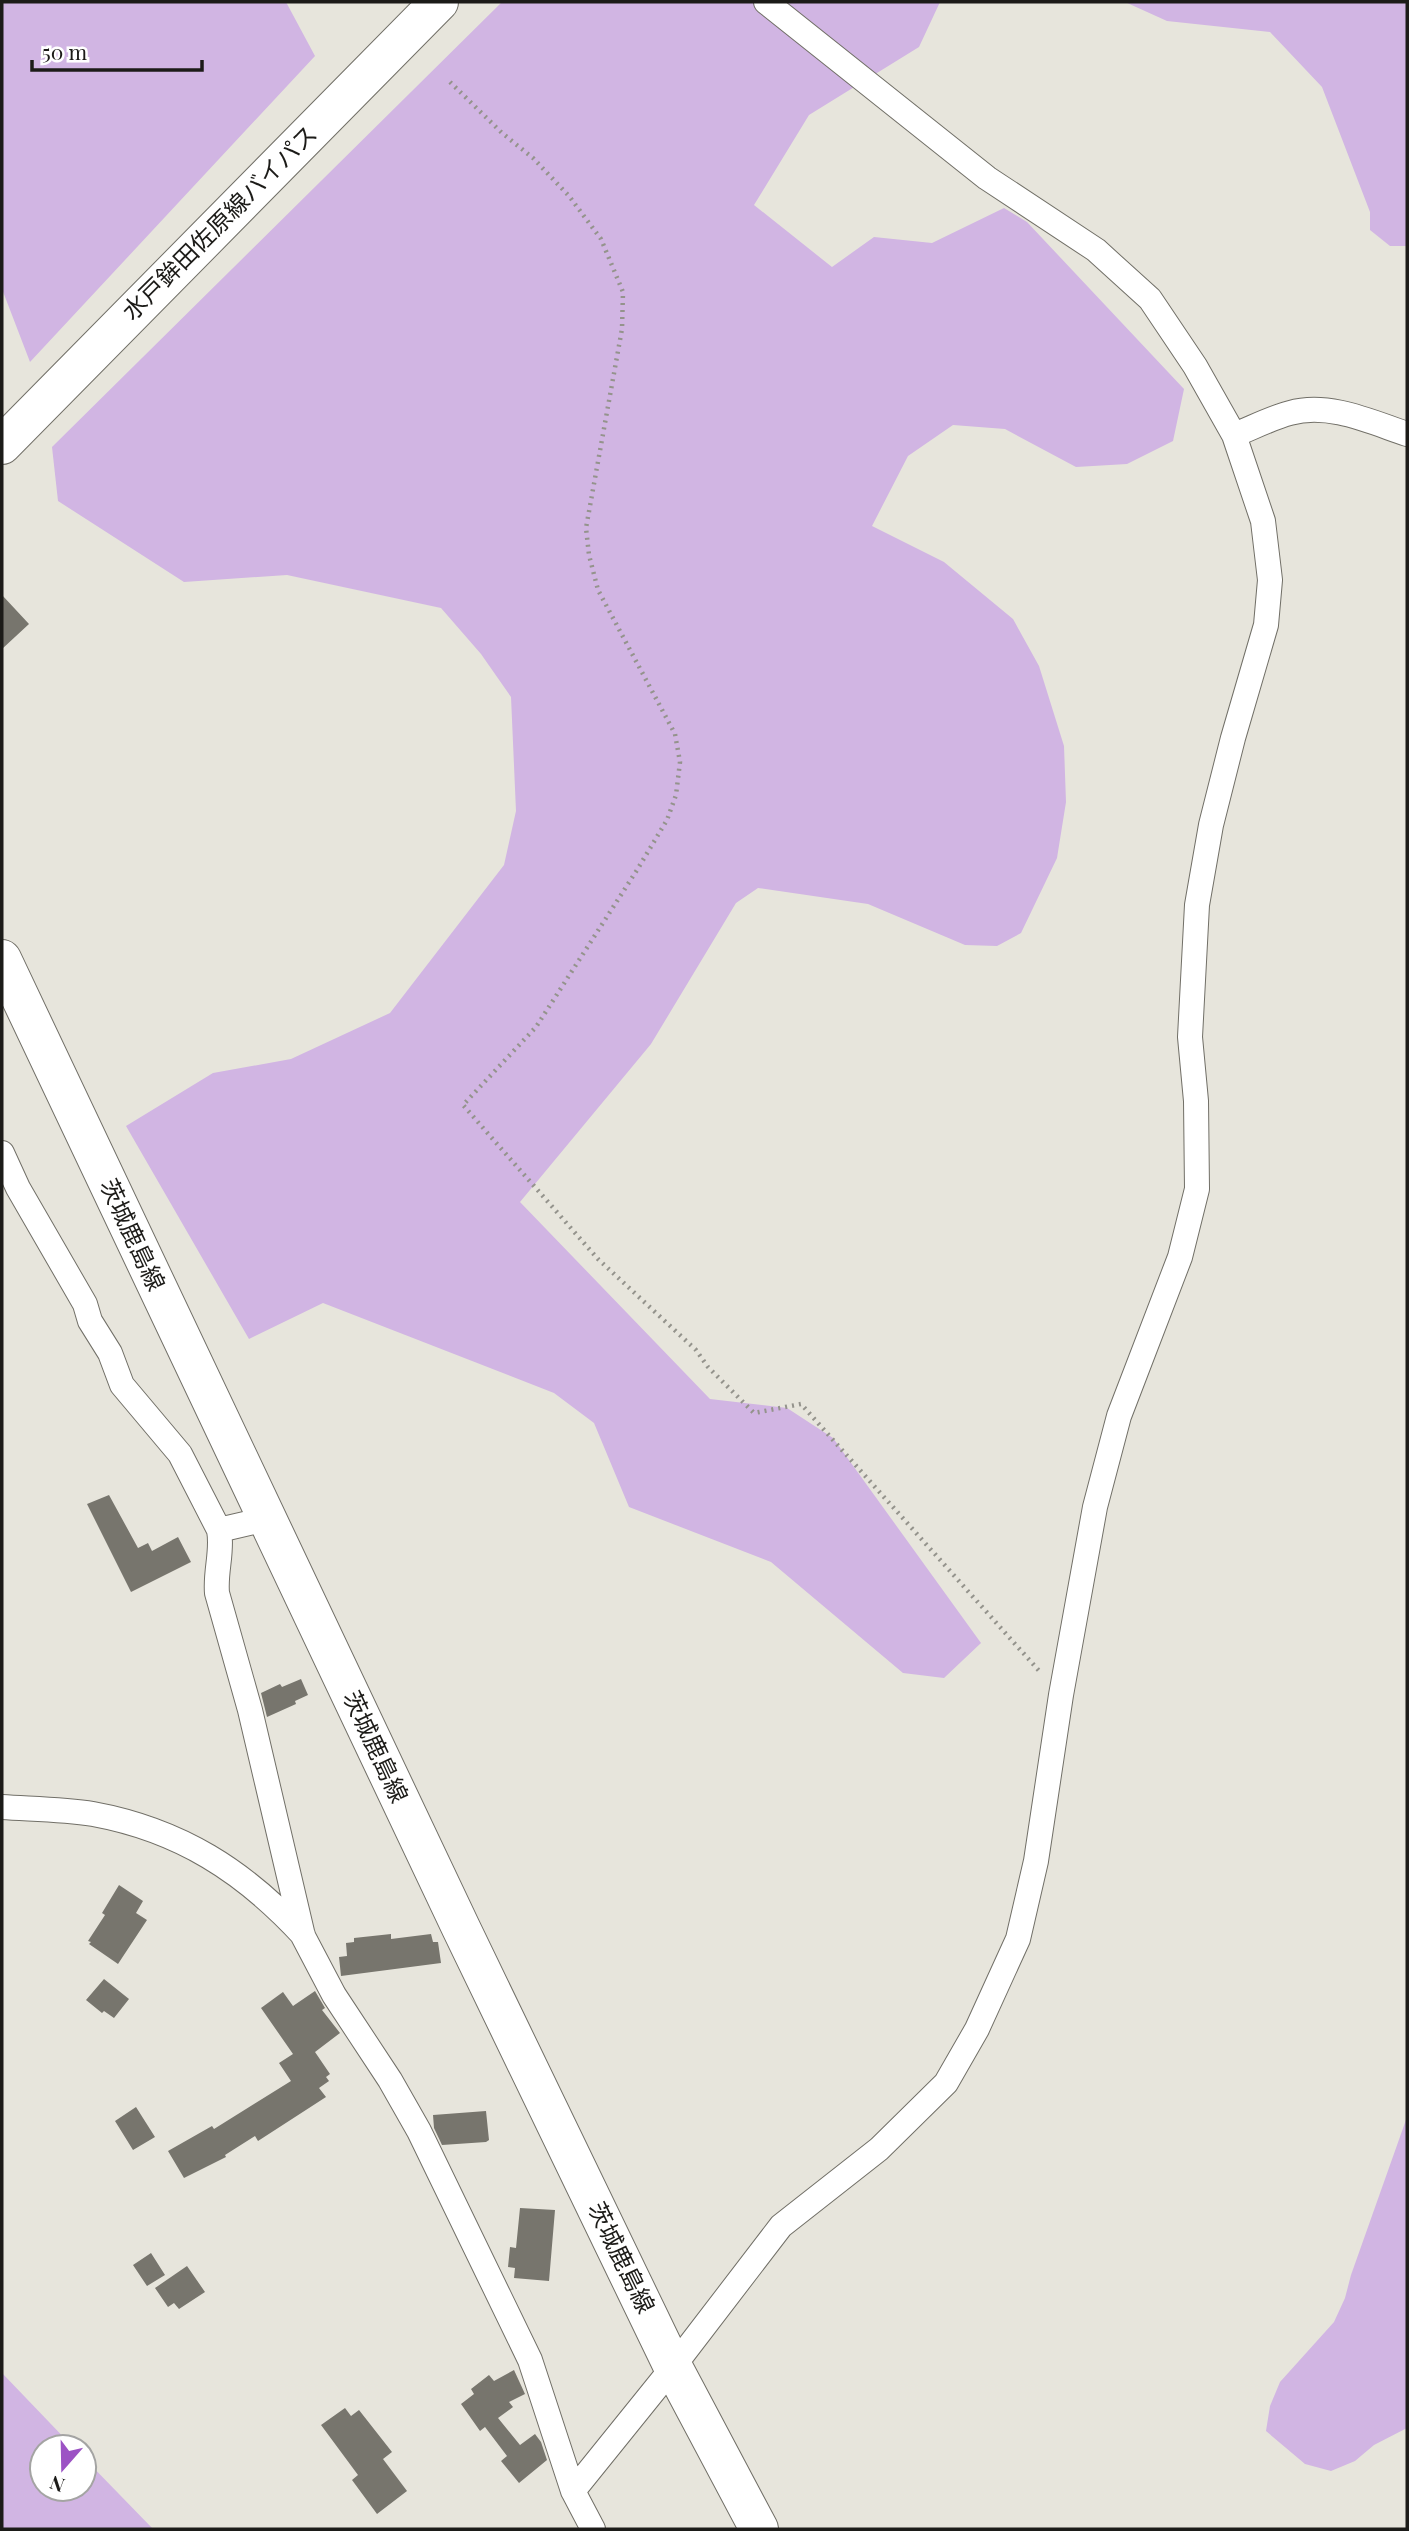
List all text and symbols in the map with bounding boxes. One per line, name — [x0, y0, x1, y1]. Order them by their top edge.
scale bar — [32, 28, 201, 72]
text: 50 m — [42, 37, 88, 65]
street label: 水戸鉾田佐原線バイパス — [114, 117, 323, 326]
street label: 茨城鹿島線 — [94, 1173, 174, 1295]
street label: 茨城鹿島線 — [337, 1685, 417, 1807]
street label: 茨城鹿島線 — [582, 2196, 663, 2318]
north arrow — [28, 2433, 98, 2503]
text: N — [46, 2470, 68, 2499]

